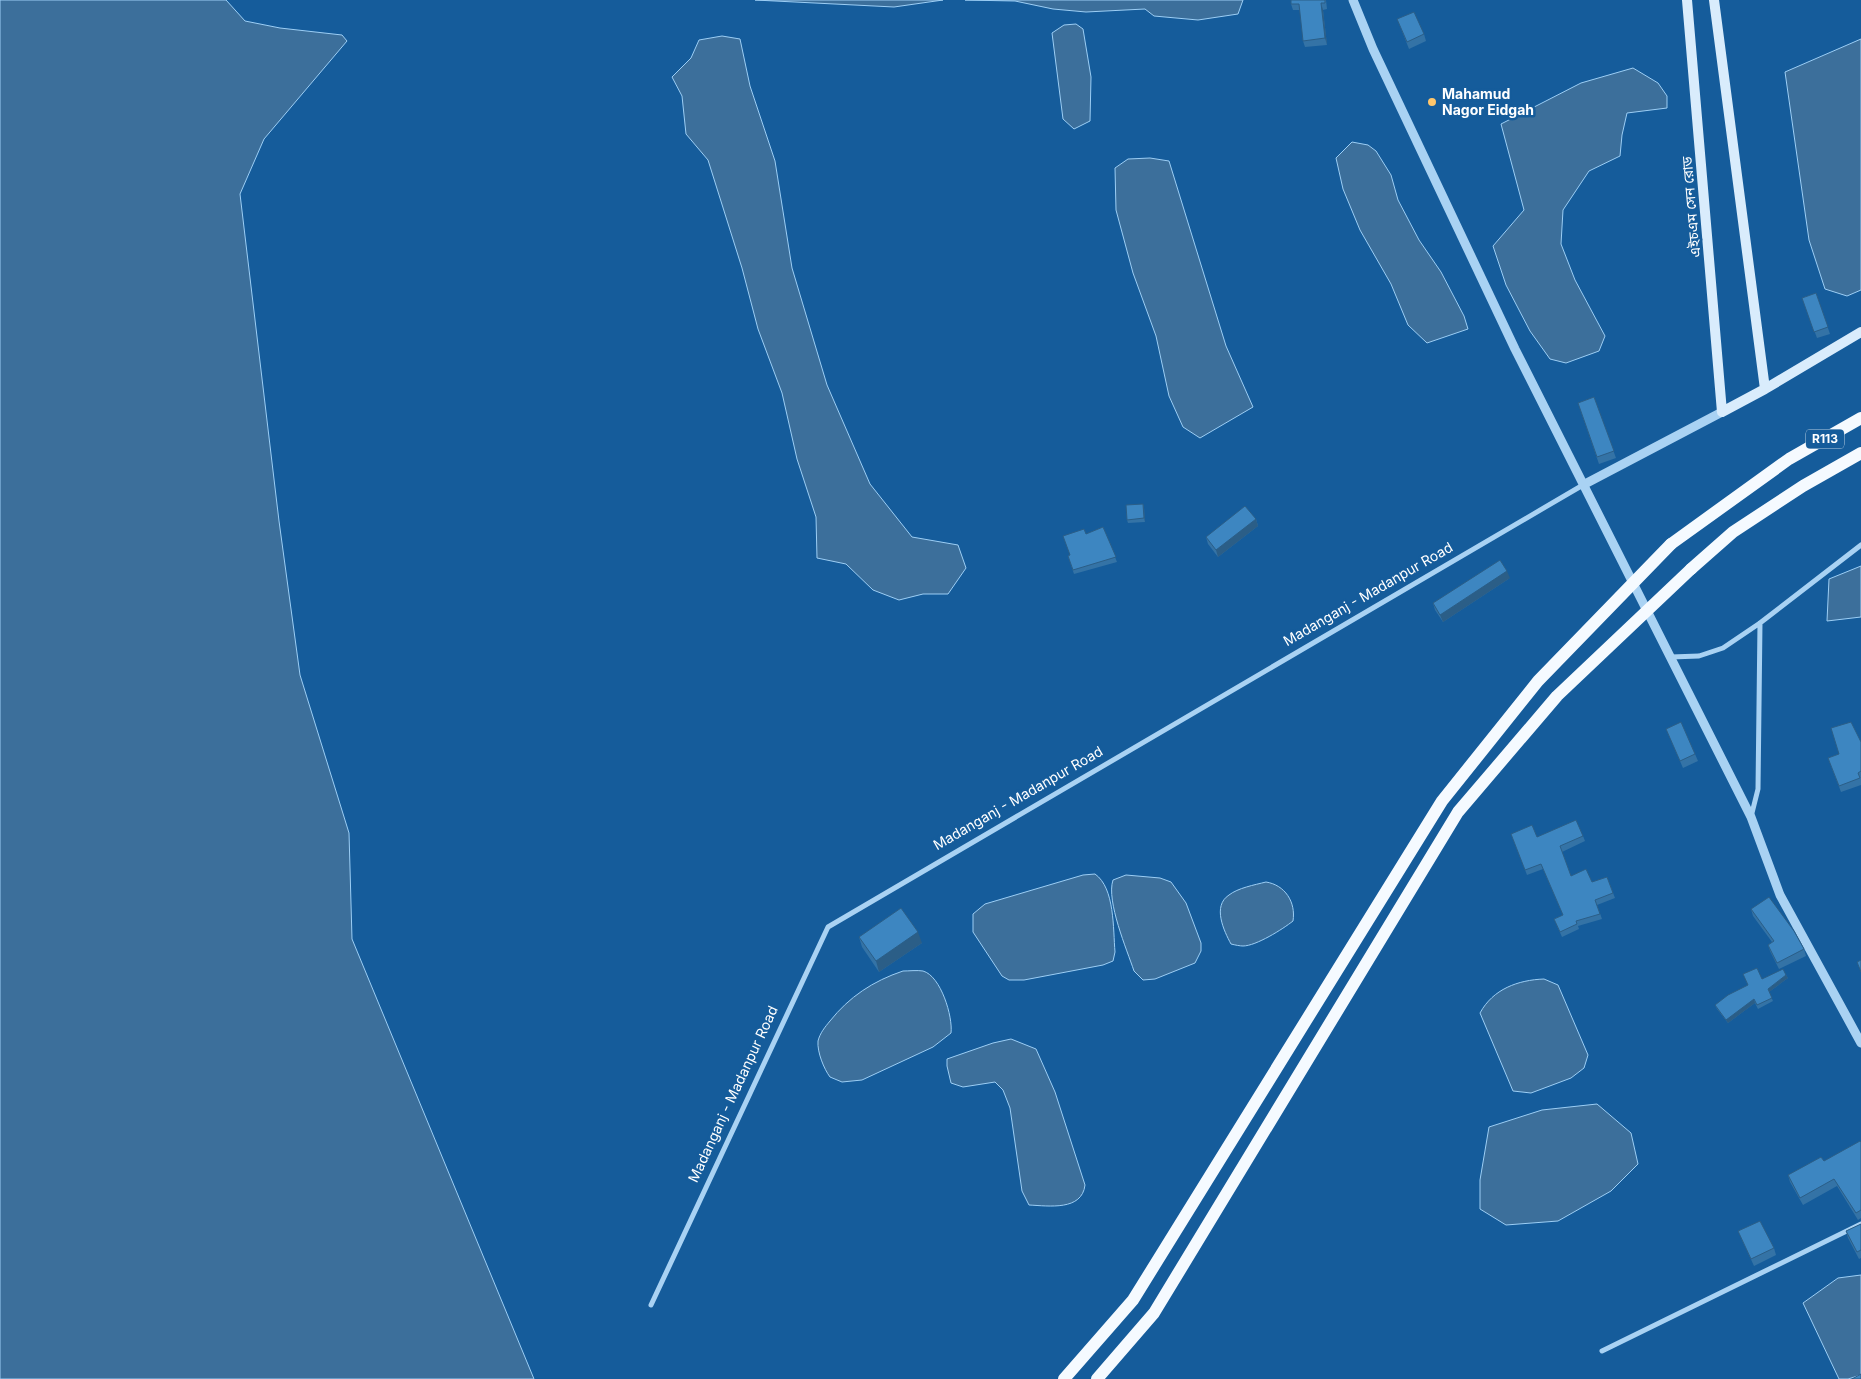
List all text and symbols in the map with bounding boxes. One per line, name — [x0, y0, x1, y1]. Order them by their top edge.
place label: Mahamud Nagor Eidgah — [1442, 85, 1534, 118]
marker: Mahamud Nagor Eidgah — [1426, 96, 1438, 108]
street label: এইচএম সেন রোড — [1678, 155, 1703, 258]
road number: R113 — [1806, 429, 1844, 448]
street label: Madanganj - Madanpur Road — [1280, 538, 1455, 649]
street label: Madanganj - Madanpur Road — [930, 742, 1105, 853]
street label: Madanganj - Madanpur Road — [684, 1003, 781, 1185]

